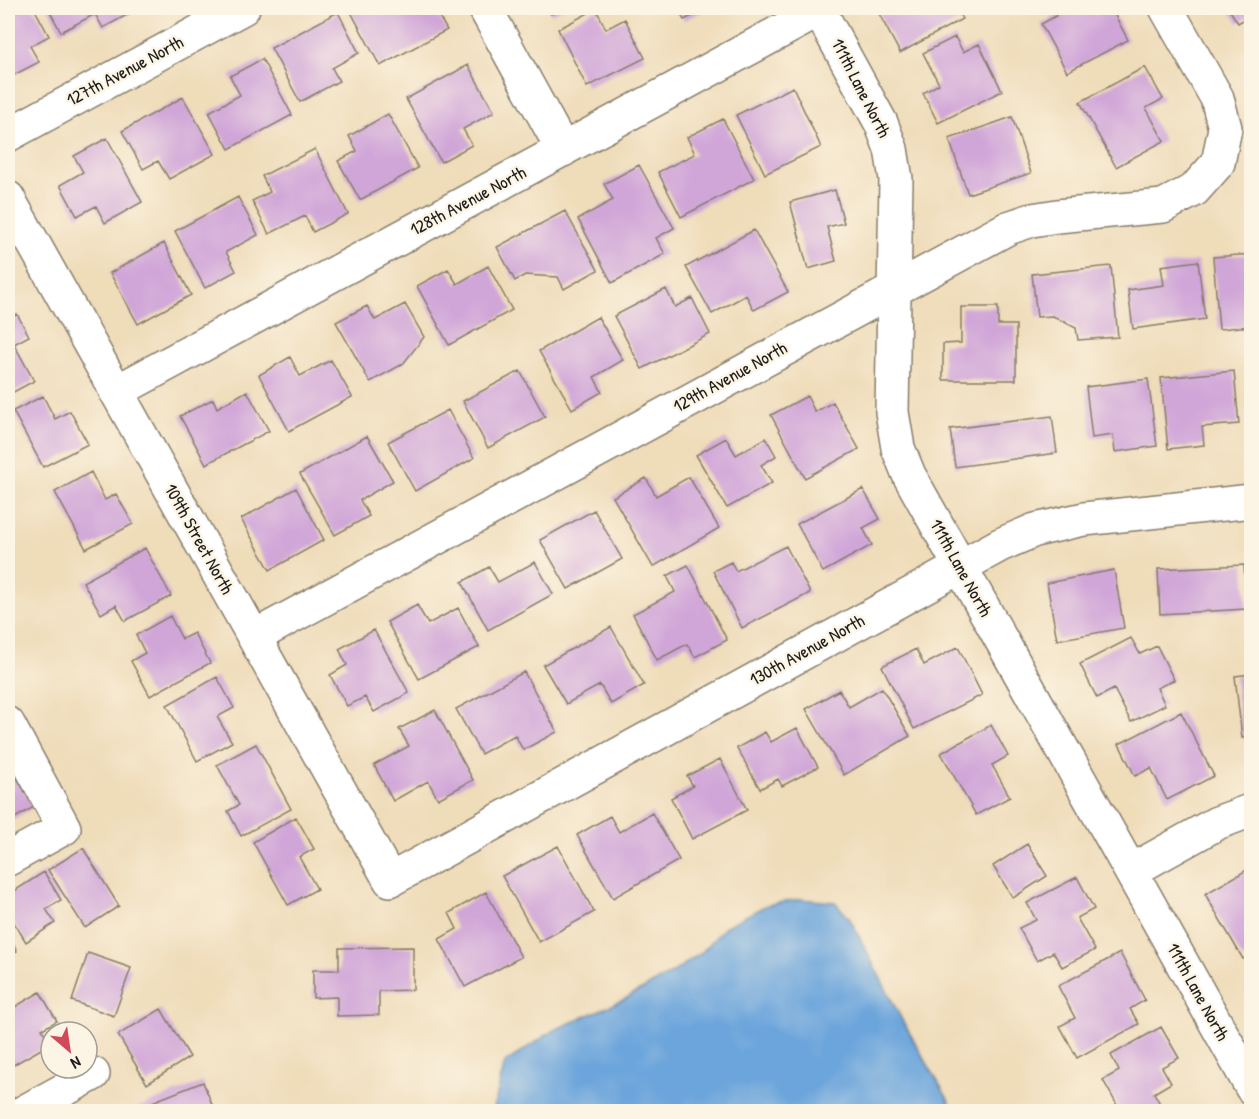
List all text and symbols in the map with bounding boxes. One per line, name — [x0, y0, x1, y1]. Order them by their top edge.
street label: 127th Avenue North — [62, 29, 188, 112]
street label: 111th Lane North — [826, 34, 897, 142]
street label: 128th Avenue North — [405, 159, 531, 242]
street label: 129th Avenue North — [668, 335, 792, 418]
street label: 109th Street North — [159, 479, 240, 599]
street label: 111th Lane North — [924, 514, 999, 622]
street label: 130th Avenue North — [745, 607, 869, 691]
street label: 111th Lane North — [1161, 938, 1236, 1046]
north arrow — [39, 1020, 99, 1080]
text: N — [67, 1051, 85, 1075]

